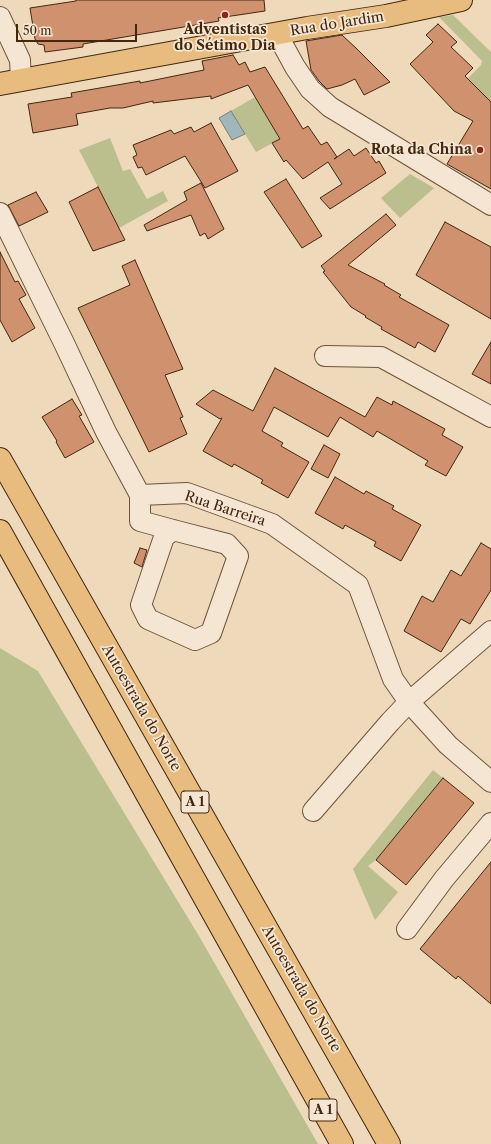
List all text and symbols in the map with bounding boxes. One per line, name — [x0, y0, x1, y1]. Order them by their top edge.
street label: Rua do Jardim — [289, 8, 385, 40]
marker: Adventistas do Sétimo Dia — [220, 10, 230, 20]
scale bar — [18, 16, 139, 42]
place label: Adventistas do Sétimo Dia — [174, 22, 276, 54]
text: 50 m — [23, 23, 52, 38]
place label: Rota da China — [371, 142, 472, 158]
marker: Rota da China — [475, 145, 485, 155]
street label: Rua Barreira — [182, 488, 268, 530]
street label: Autoestrada do Norte — [98, 642, 184, 774]
road number: A 1 — [181, 791, 209, 813]
street label: Autoestrada do Norte — [258, 923, 344, 1055]
road number: A 1 — [309, 1099, 337, 1121]

